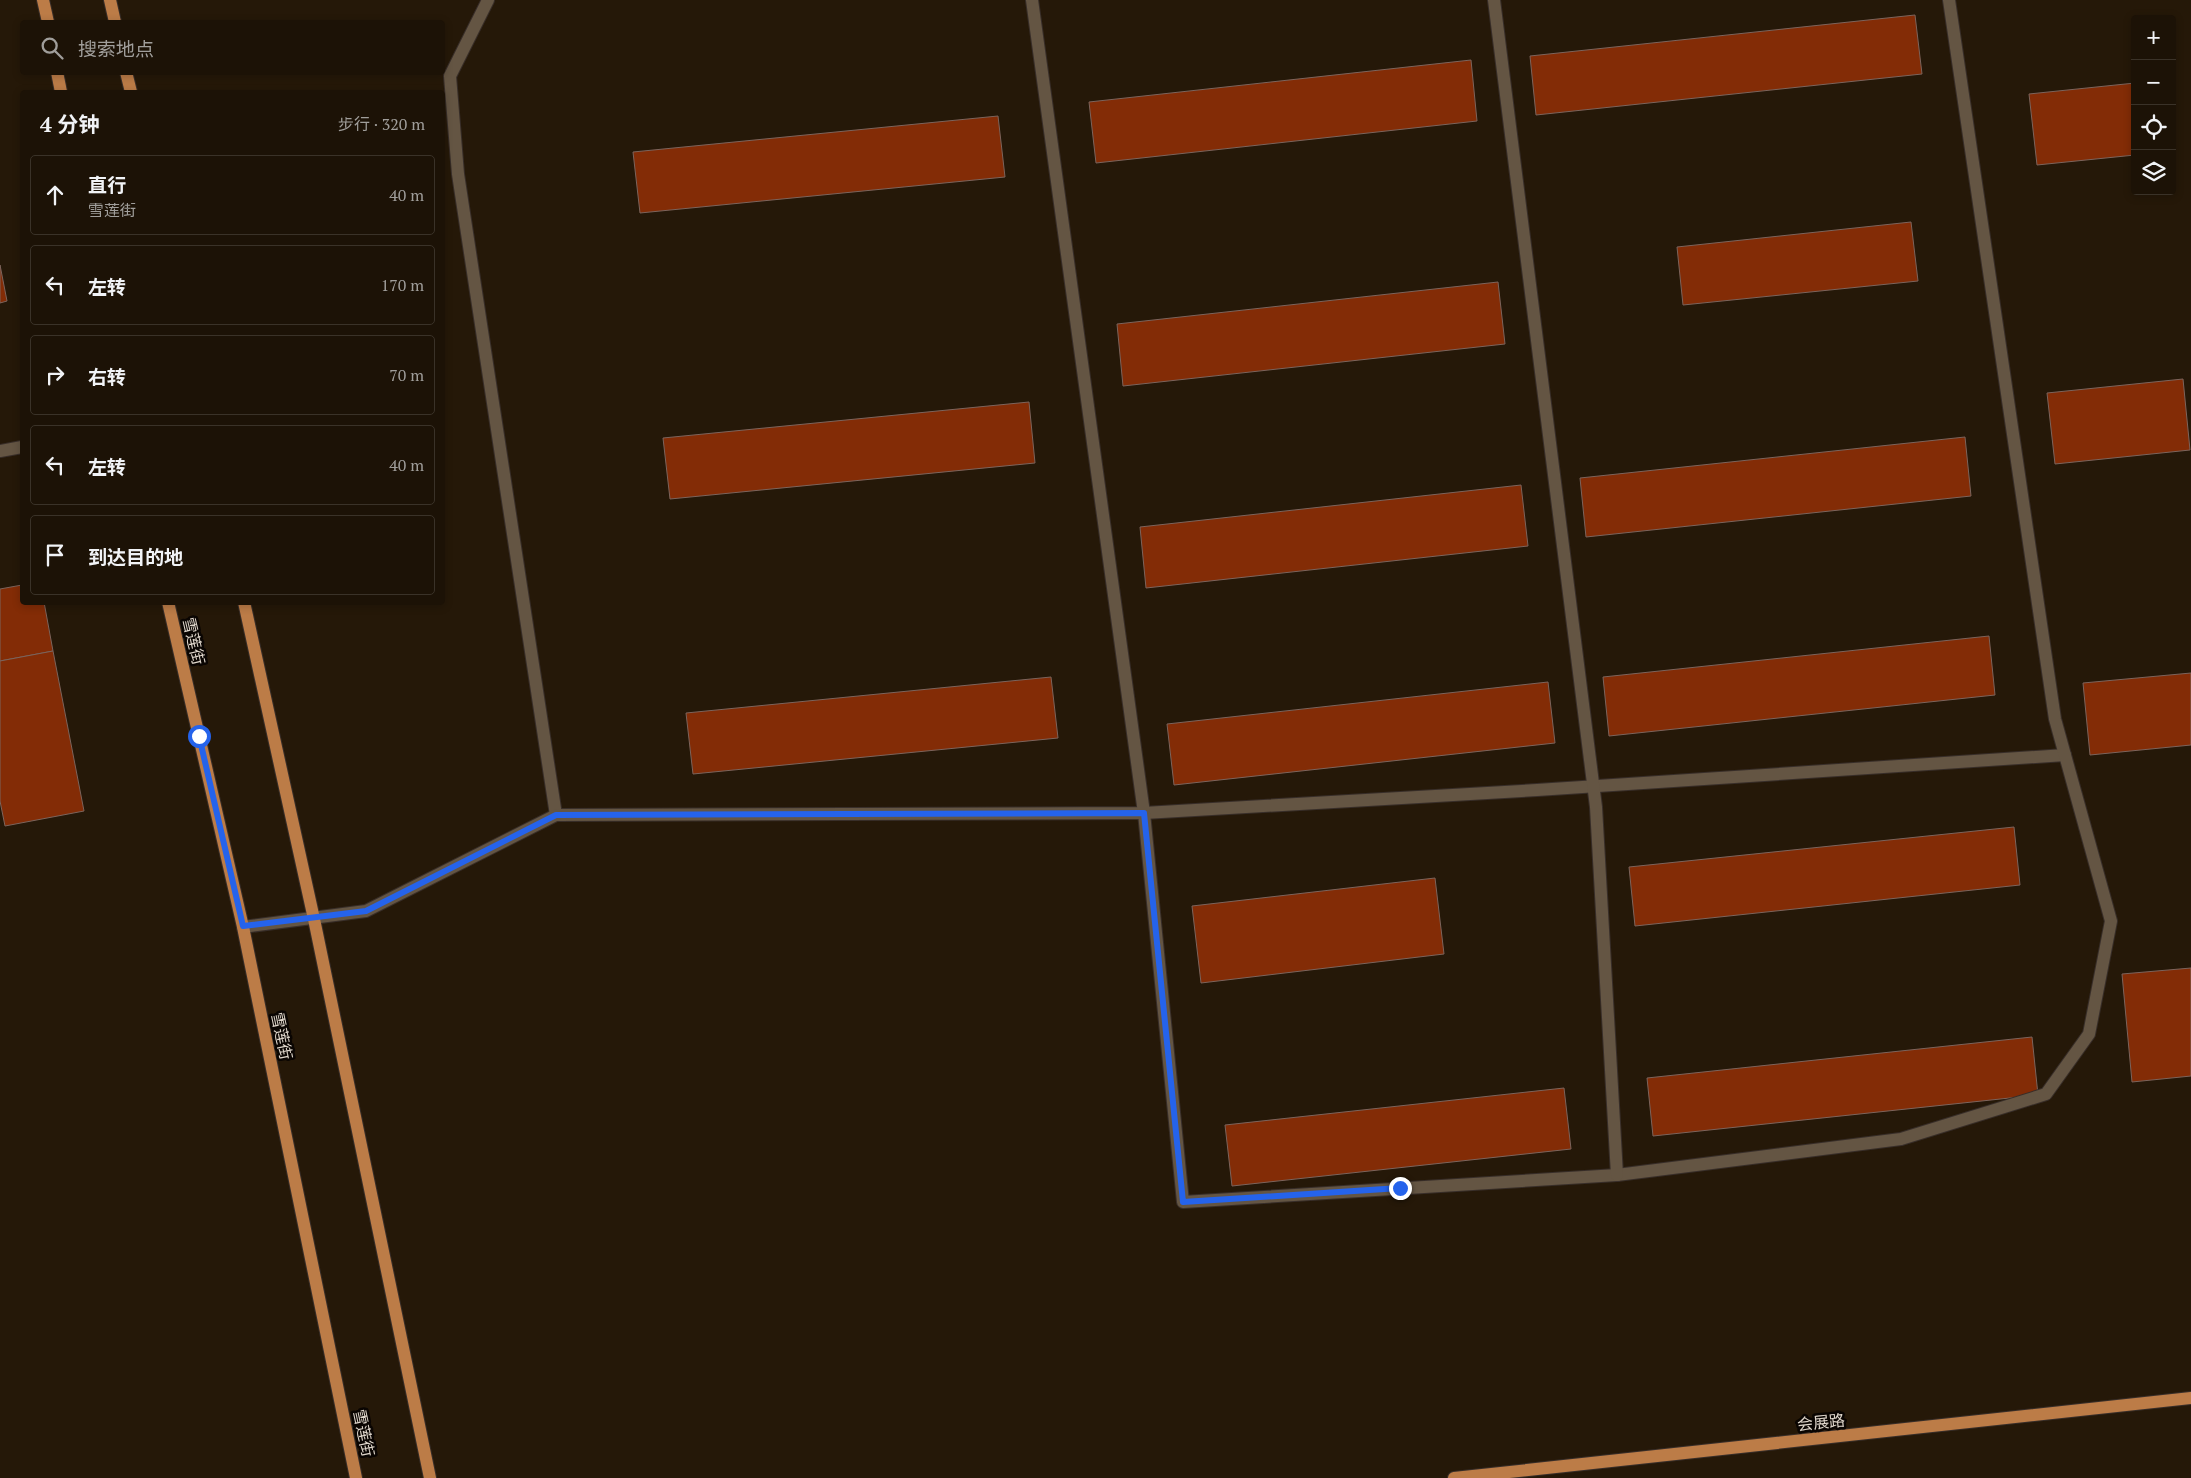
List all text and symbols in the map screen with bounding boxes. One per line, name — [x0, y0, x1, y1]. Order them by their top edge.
map controls — [2131, 15, 2176, 195]
button: + — [2131, 15, 2176, 60]
search box — [20, 20, 445, 75]
icon: search — [38, 34, 66, 62]
text: 搜索地点 — [78, 36, 154, 61]
button: − — [2131, 60, 2176, 105]
button: locate — [2131, 105, 2176, 150]
text: 4 分钟 — [40, 110, 100, 138]
text: 步行 · 320 m — [338, 113, 425, 135]
button: layers — [2131, 150, 2176, 195]
text: 直行 — [88, 172, 126, 197]
icon: ahead — [41, 181, 69, 209]
text: 40 m — [389, 184, 424, 206]
text: 雪莲街 — [88, 199, 136, 221]
icon: left — [41, 271, 69, 299]
text: 左转 — [88, 274, 126, 299]
text: 170 m — [381, 274, 424, 296]
icon: right — [41, 361, 69, 389]
text: 右转 — [88, 364, 126, 389]
text: 70 m — [389, 364, 424, 386]
icon: left — [41, 451, 69, 479]
text: 左转 — [88, 454, 126, 479]
text: 40 m — [389, 454, 424, 476]
icon: arrive — [41, 541, 69, 569]
text: 到达目的地 — [88, 544, 183, 569]
street label: 雪莲街 — [178, 615, 210, 667]
route start — [188, 725, 211, 748]
street label: 雪莲街 — [266, 1010, 298, 1062]
route end — [1389, 1177, 1412, 1200]
street label: 雪莲街 — [348, 1407, 380, 1459]
street label: 会展路 — [1796, 1409, 1846, 1435]

